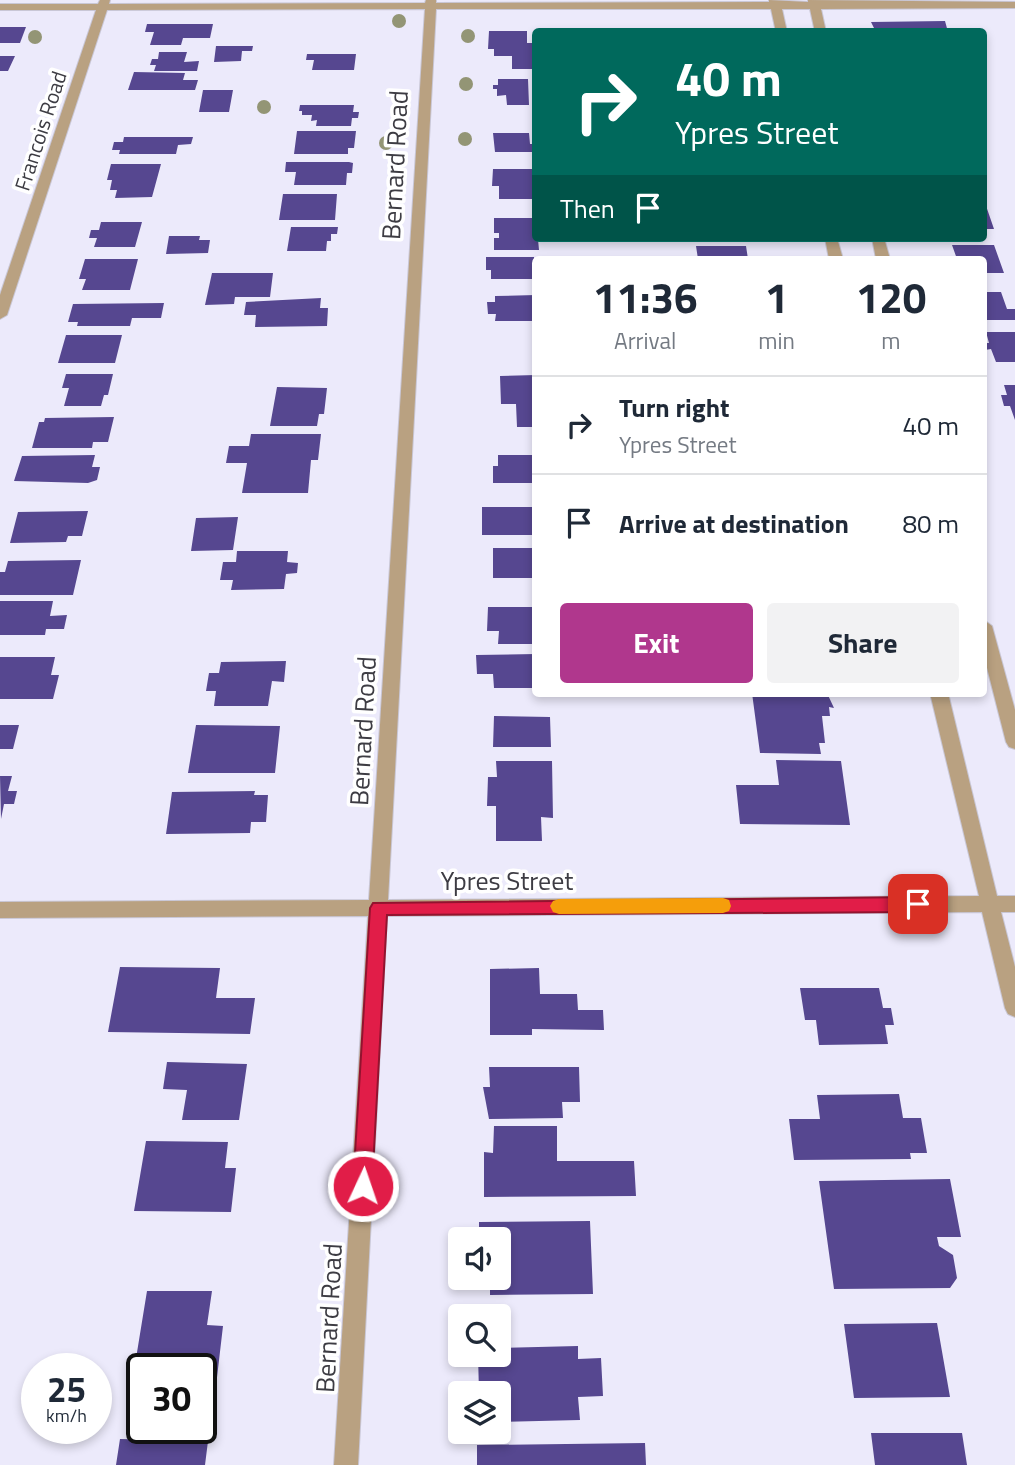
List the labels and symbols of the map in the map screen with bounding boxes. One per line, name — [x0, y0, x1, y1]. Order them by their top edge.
street label: Francois Road — [6, 67, 74, 195]
street label: Bernard Road — [371, 89, 418, 241]
street label: Bernard Road — [339, 655, 386, 807]
street label: Ypres Street — [441, 861, 573, 900]
pin — [888, 874, 948, 934]
position arrow — [326, 1149, 400, 1223]
street label: Bernard Road — [305, 1242, 352, 1394]
speed limit sign: 30 — [126, 1353, 217, 1444]

